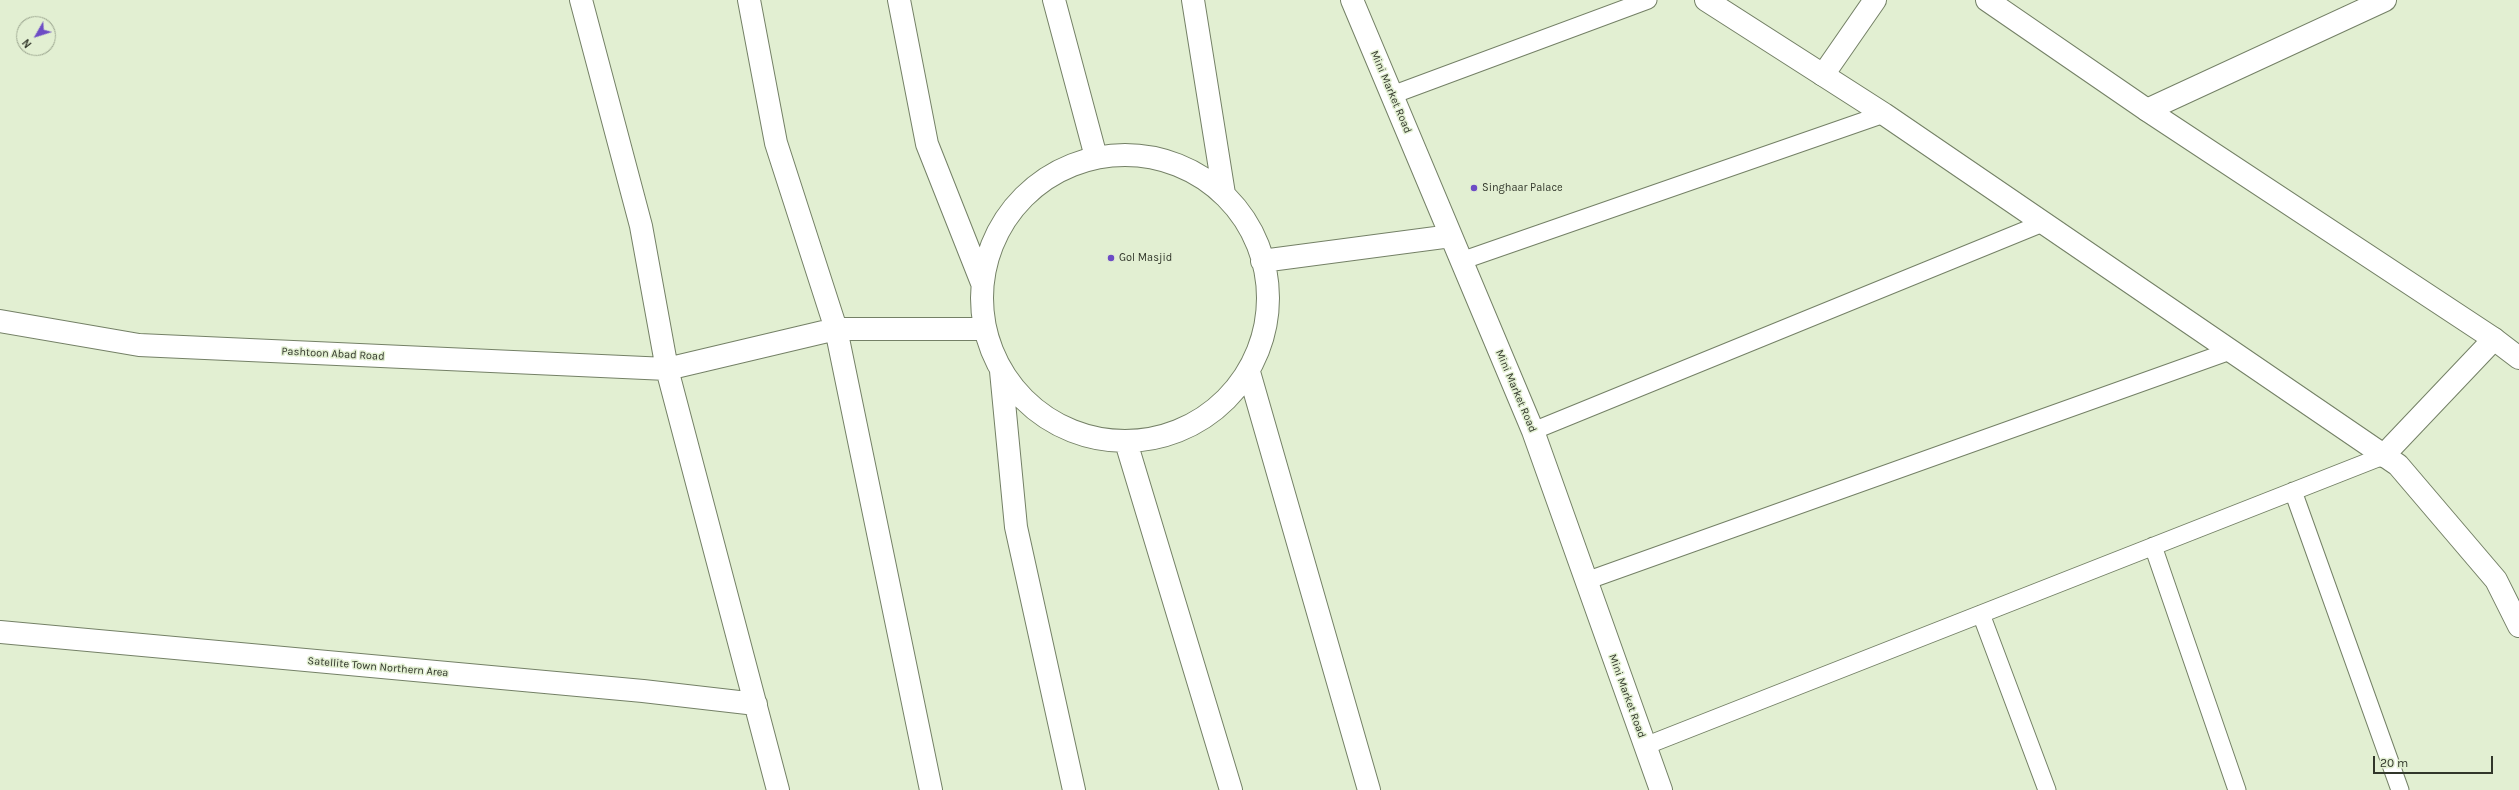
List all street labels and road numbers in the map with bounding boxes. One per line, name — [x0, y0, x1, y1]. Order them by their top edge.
street label: Mini Market Road — [1368, 49, 1414, 135]
street label: Pashtoon Abad Road — [281, 345, 385, 363]
street label: Mini Market Road — [1493, 348, 1539, 434]
street label: Mini Market Road — [1606, 652, 1648, 740]
street label: Satellite Town Northern Area — [307, 654, 449, 680]

